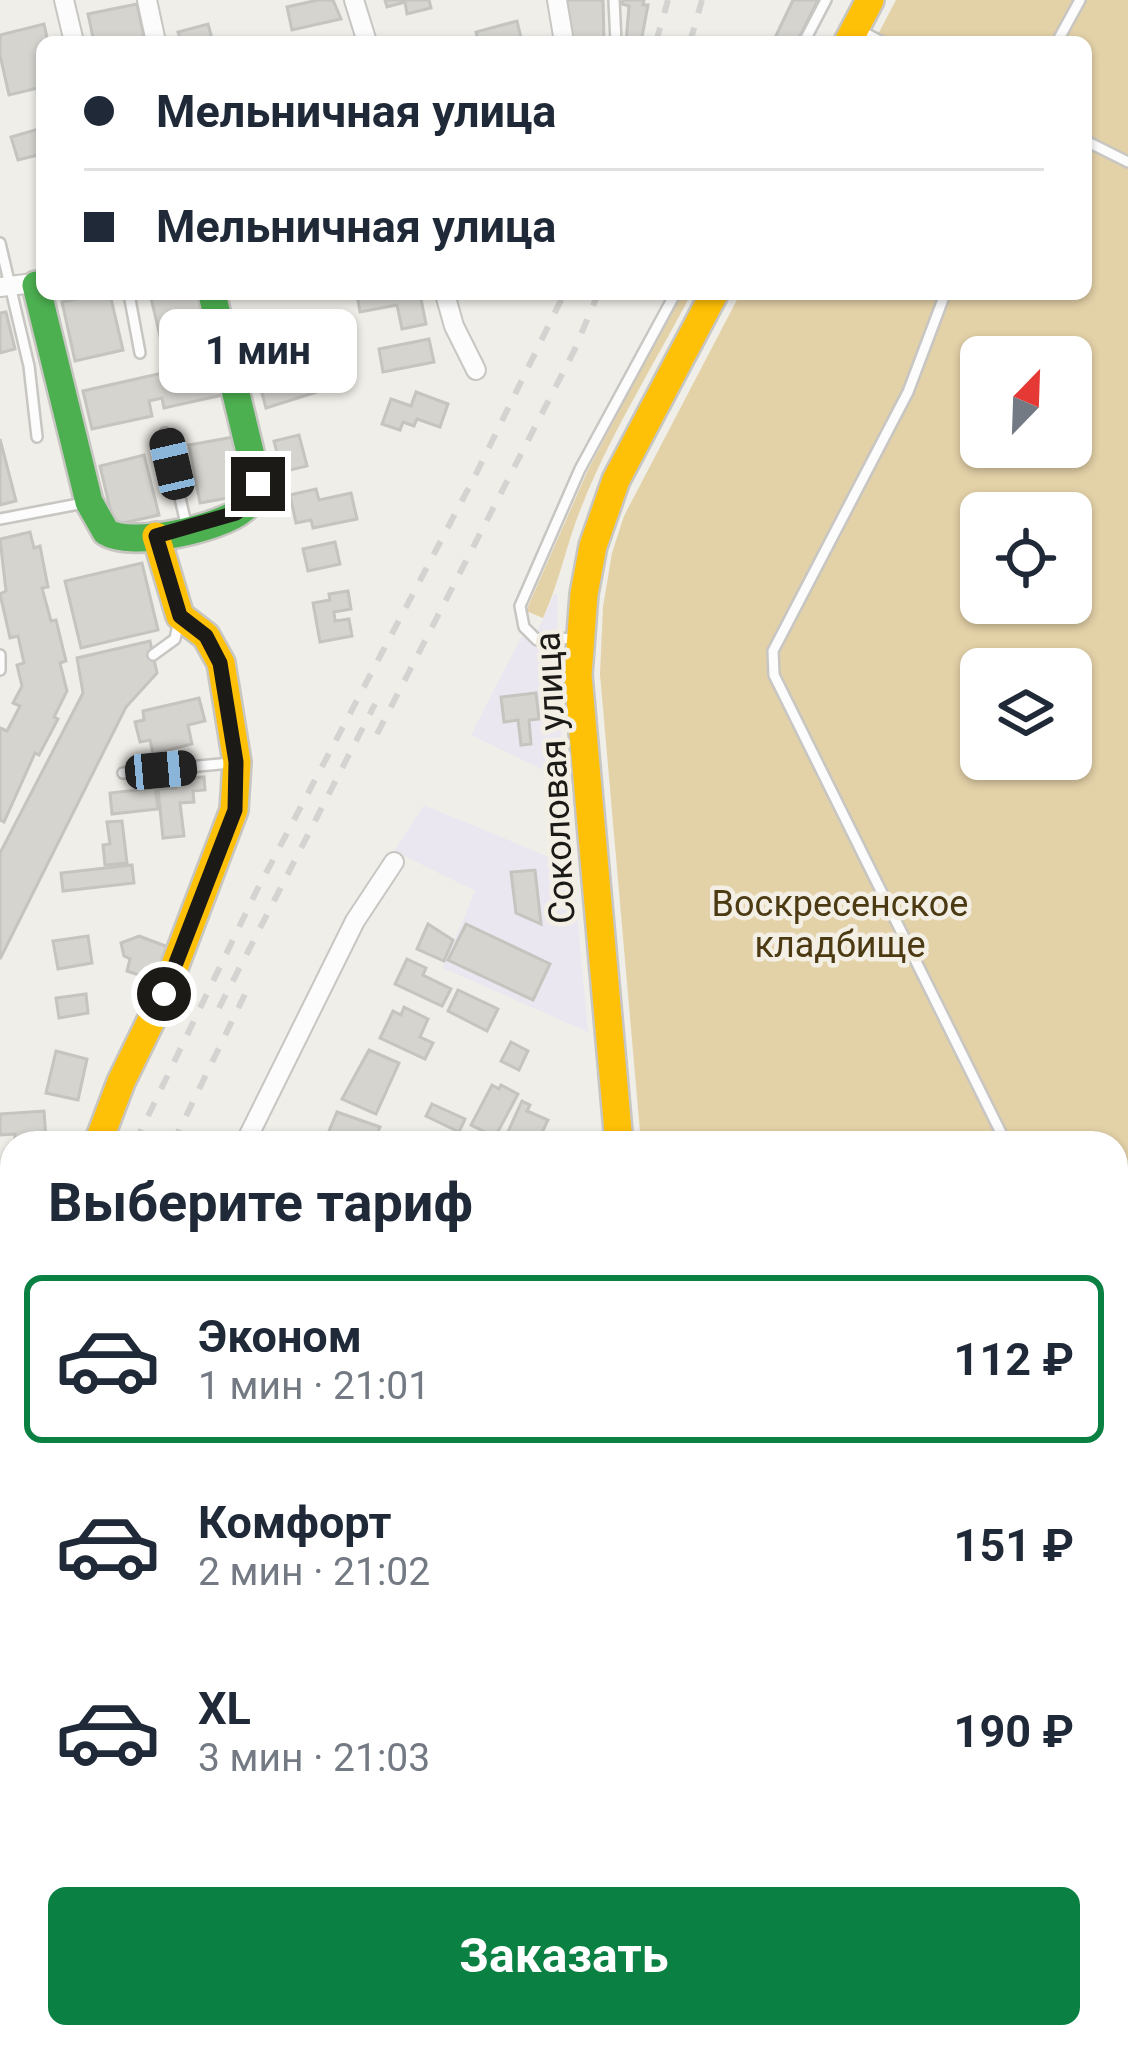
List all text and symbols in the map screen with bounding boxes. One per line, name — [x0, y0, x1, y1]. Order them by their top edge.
text: Мельничная улица — [156, 85, 556, 138]
text: Мельничная улица — [156, 200, 556, 253]
callout: 1 мин — [159, 310, 357, 394]
text: 1 мин — [205, 328, 311, 374]
north arrow — [960, 336, 1092, 468]
map controls — [960, 336, 1092, 780]
car — [146, 425, 198, 503]
route end — [231, 457, 285, 511]
button: locate — [960, 492, 1092, 624]
street label: Соколовая улица — [526, 631, 584, 925]
button: layers — [960, 648, 1092, 780]
car — [124, 749, 198, 791]
park label: Воскресенское кладбище — [712, 883, 968, 966]
route start — [137, 967, 191, 1021]
text: Выберите тариф — [48, 1171, 473, 1234]
icon: car — [54, 1305, 162, 1413]
text: Эконом — [198, 1310, 362, 1363]
text: 112 ₽ — [954, 1333, 1074, 1386]
text: 1 мин · 21:01 — [198, 1363, 430, 1409]
icon: car — [54, 1491, 162, 1599]
text: Комфорт — [198, 1496, 391, 1549]
text: 151 ₽ — [954, 1519, 1074, 1572]
text: 2 мин · 21:02 — [198, 1549, 430, 1595]
icon: car — [54, 1677, 162, 1785]
text: XL — [198, 1682, 251, 1735]
text: 190 ₽ — [954, 1705, 1074, 1758]
text: 3 мин · 21:03 — [198, 1735, 430, 1781]
button: Заказать — [48, 1887, 1080, 2025]

